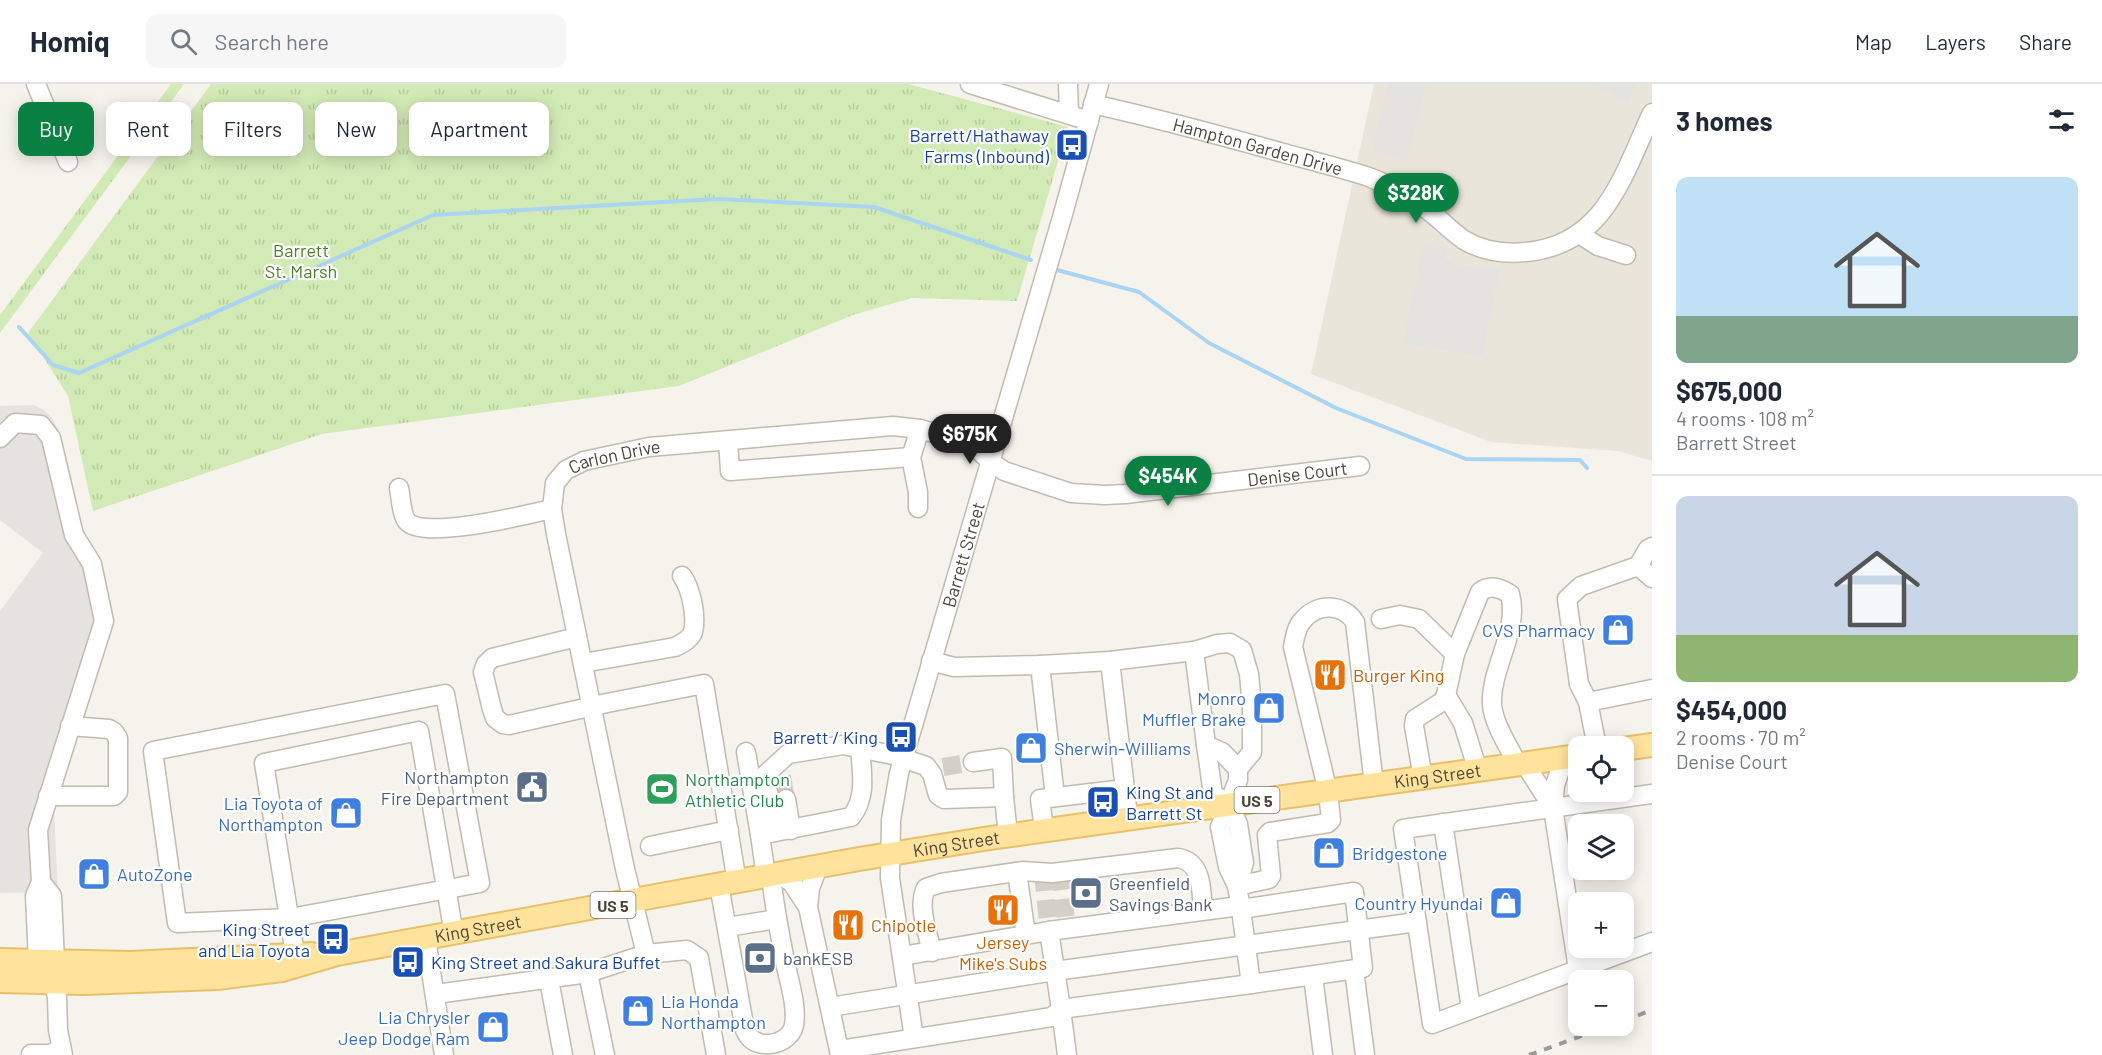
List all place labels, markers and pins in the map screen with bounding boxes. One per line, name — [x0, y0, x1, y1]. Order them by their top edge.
place label: Barrett/Hathaway Farms (Inbound) — [909, 124, 1049, 167]
bus stop icon: Barrett/Hathaway Farms (Inbound) — [1054, 127, 1090, 163]
pin: $328K — [1374, 173, 1458, 224]
pin: $675K — [928, 414, 1012, 465]
pin: $454K — [1126, 456, 1210, 507]
shop icon: CVS Pharmacy — [1600, 612, 1636, 648]
place label: CVS Pharmacy — [1482, 619, 1595, 641]
restaurant icon: Burger King — [1312, 657, 1348, 693]
place label: Burger King — [1353, 664, 1444, 686]
place label: Monro Muffler Brake — [1142, 687, 1246, 730]
shop icon: Monro Muffler Brake — [1251, 690, 1287, 726]
bus stop icon: Barrett / King — [883, 719, 919, 755]
place label: Barrett / King — [773, 726, 878, 748]
shop icon: Sherwin-Williams — [1013, 730, 1049, 766]
place label: Sherwin-Williams — [1054, 737, 1191, 759]
place label: Northampton Fire Department — [381, 766, 509, 809]
place label: Northampton Athletic Club — [685, 768, 790, 811]
public building icon: Northampton Fire Department — [514, 769, 550, 805]
sports icon: Northampton Athletic Club — [644, 771, 680, 807]
place label: King St and Barrett St — [1126, 781, 1214, 824]
bus stop icon: King St and Barrett St — [1085, 784, 1121, 820]
place label: Lia Toyota of Northampton — [218, 792, 323, 835]
shop icon: Lia Toyota of Northampton — [328, 795, 364, 831]
shop icon: Bridgestone — [1311, 835, 1347, 871]
place label: Bridgestone — [1352, 842, 1447, 864]
shop icon: AutoZone — [76, 856, 112, 892]
place label: AutoZone — [117, 863, 193, 885]
place label: Greenfield Savings Bank — [1109, 872, 1212, 915]
bank icon: Greenfield Savings Bank — [1068, 875, 1104, 911]
shop icon: Country Hyundai — [1488, 885, 1524, 921]
restaurant icon: Jersey Mike's Subs — [985, 892, 1021, 928]
place label: Country Hyundai — [1355, 892, 1483, 914]
restaurant icon: Chipotle — [830, 907, 866, 943]
place label: Chipotle — [871, 914, 936, 936]
place label: King Street and Lia Toyota — [198, 918, 310, 961]
bus stop icon: King Street and Lia Toyota — [315, 921, 351, 957]
place label: Jersey Mike's Subs — [959, 931, 1047, 974]
bank icon: bankESB — [742, 940, 778, 976]
bus stop icon: King Street and Sakura Buffet — [390, 944, 426, 980]
place label: bankESB — [783, 947, 853, 969]
place label: King Street and Sakura Buffet — [431, 951, 661, 973]
place label: Lia Honda Northampton — [661, 990, 766, 1033]
shop icon: Lia Honda Northampton — [620, 993, 656, 1029]
place label: Lia Chrysler Jeep Dodge Ram — [338, 1006, 470, 1049]
shop icon: Lia Chrysler Jeep Dodge Ram — [475, 1009, 511, 1045]

